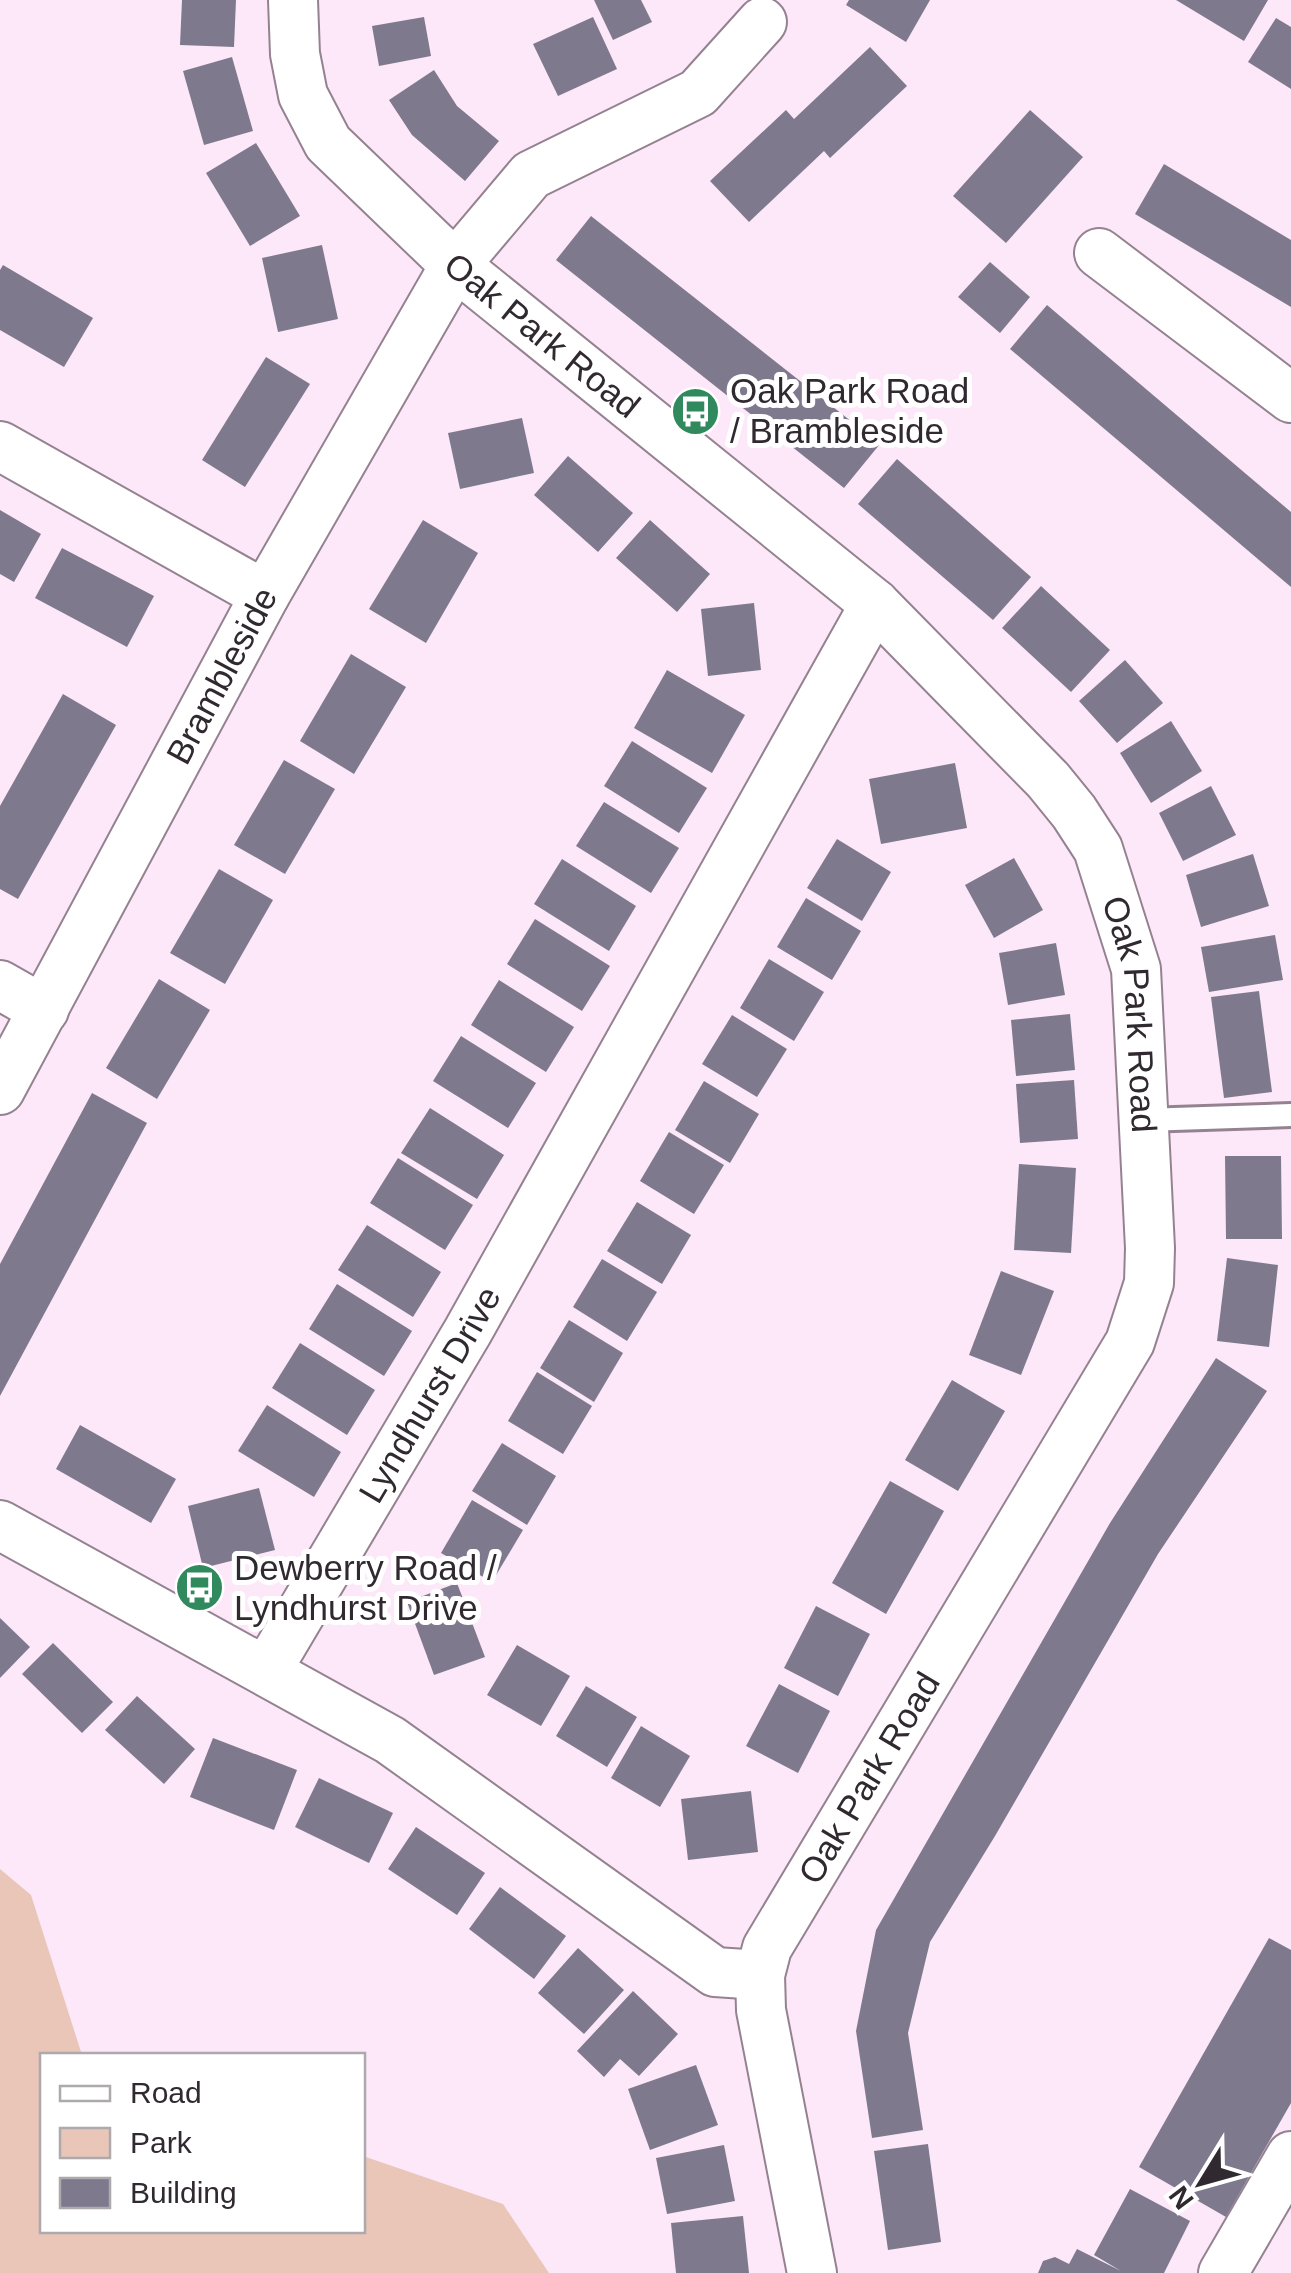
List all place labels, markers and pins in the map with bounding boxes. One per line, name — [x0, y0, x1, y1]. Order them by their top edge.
place label: Oak Park Road / Brambleside — [730, 371, 969, 450]
bus stop icon: Oak Park Road / Brambleside — [669, 385, 721, 437]
place label: Dewberry Road / Lyndhurst Drive — [234, 1548, 497, 1627]
bus stop icon: Dewberry Road / Lyndhurst Drive — [173, 1562, 225, 1614]

